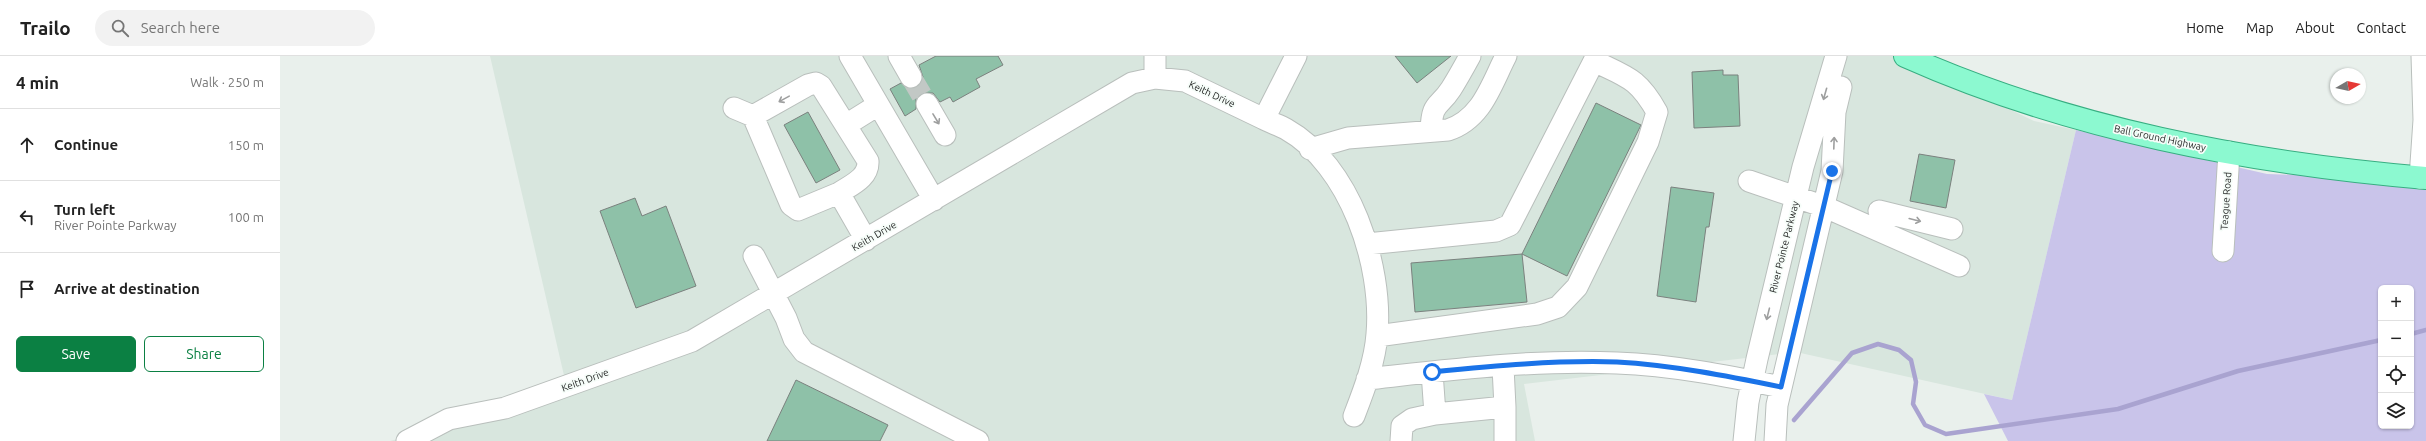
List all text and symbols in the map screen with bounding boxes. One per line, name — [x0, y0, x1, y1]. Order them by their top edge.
search box — [95, 10, 375, 46]
text: Trailo — [20, 17, 71, 39]
icon: search — [109, 17, 131, 39]
text: Search here — [141, 19, 220, 36]
text: Home — [2186, 20, 2224, 36]
text: Map — [2246, 20, 2274, 36]
text: About — [2296, 20, 2335, 36]
text: Contact — [2357, 20, 2406, 36]
north arrow — [2330, 68, 2366, 104]
text: 4 min — [16, 73, 59, 92]
text: Walk · 250 m — [190, 75, 264, 89]
street label: Keith Drive — [1187, 79, 1237, 109]
one-way arrow — [1821, 87, 1828, 100]
one-way arrow — [778, 95, 790, 103]
one-way arrow — [933, 113, 941, 125]
street label: Ball Ground Highway — [2113, 123, 2207, 153]
icon: ahead — [16, 134, 38, 156]
text: Continue — [54, 136, 118, 153]
one-way arrow — [1830, 137, 1838, 150]
text: 150 m — [228, 138, 264, 152]
route end — [1823, 162, 1841, 180]
street label: Teague Road — [2218, 172, 2234, 230]
street label: River Pointe Parkway — [1767, 200, 1801, 294]
text: Turn left — [54, 201, 115, 218]
icon: left — [16, 206, 38, 228]
text: 100 m — [228, 210, 264, 224]
one-way arrow — [1908, 217, 1921, 224]
text: River Pointe Parkway — [54, 218, 177, 232]
street label: Keith Drive — [850, 219, 898, 253]
icon: arrive — [16, 278, 38, 300]
text: Arrive at destination — [54, 280, 200, 297]
map controls — [2378, 285, 2414, 429]
button: + — [2378, 285, 2414, 321]
one-way arrow — [1764, 307, 1771, 320]
button: − — [2378, 321, 2414, 357]
button: Save — [16, 336, 136, 372]
button: Share — [144, 336, 264, 372]
button: locate — [2378, 357, 2414, 393]
route start — [1423, 363, 1441, 381]
street label: Keith Drive — [560, 366, 610, 394]
button: layers — [2378, 393, 2414, 429]

